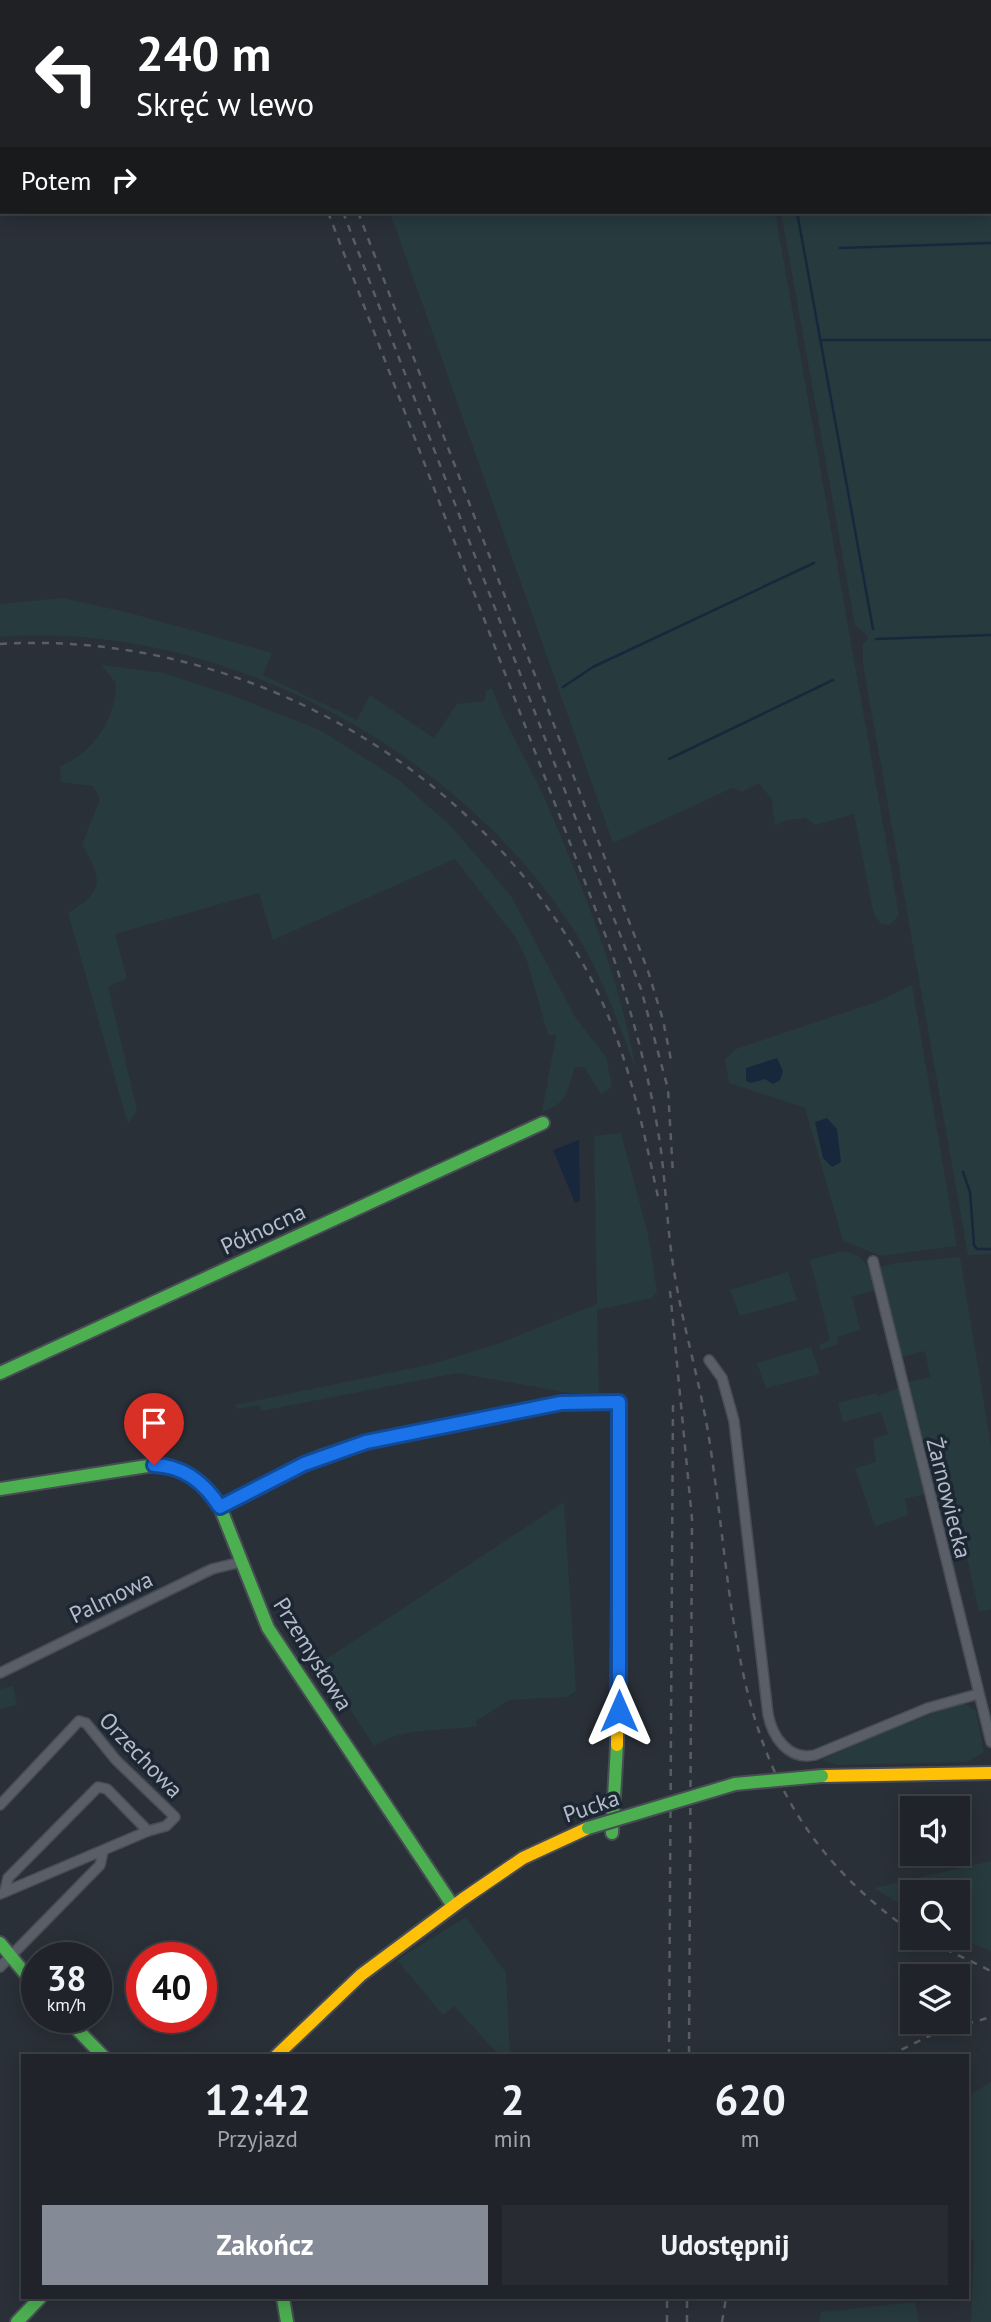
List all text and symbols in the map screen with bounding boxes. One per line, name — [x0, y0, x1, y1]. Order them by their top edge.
text: 240 m — [136, 21, 271, 85]
icon: left — [21, 28, 112, 119]
text: Skręć w lewo — [136, 83, 314, 125]
icon: right — [105, 161, 143, 199]
text: Potem — [21, 164, 91, 197]
street label: Północna — [216, 1196, 310, 1261]
pin — [124, 1393, 184, 1465]
icon: arrive — [135, 1404, 173, 1442]
street label: Żarnowiecka — [921, 1435, 978, 1561]
street label: Palmowa — [64, 1564, 157, 1629]
street label: Przemysłowa — [267, 1592, 360, 1716]
position arrow — [582, 1674, 656, 1748]
street label: Orzechowa — [93, 1706, 189, 1804]
street label: Pucka — [559, 1782, 623, 1829]
map controls — [900, 1796, 970, 2034]
button: sound — [900, 1796, 970, 1866]
button: search — [900, 1880, 970, 1950]
speed limit sign: 40 — [126, 1942, 217, 2033]
text: 38 — [47, 1955, 86, 2001]
button: layers — [900, 1964, 970, 2034]
text: km/h — [47, 1993, 86, 2016]
text: 12:42 — [204, 2072, 311, 2127]
text: 2 — [501, 2072, 524, 2127]
text: 620 — [714, 2072, 786, 2127]
text: Przyjazd — [217, 2124, 298, 2153]
text: min — [494, 2124, 531, 2153]
text: m — [741, 2124, 759, 2153]
button: Zakończ — [42, 2205, 488, 2285]
button: Udostępnij — [502, 2205, 948, 2285]

